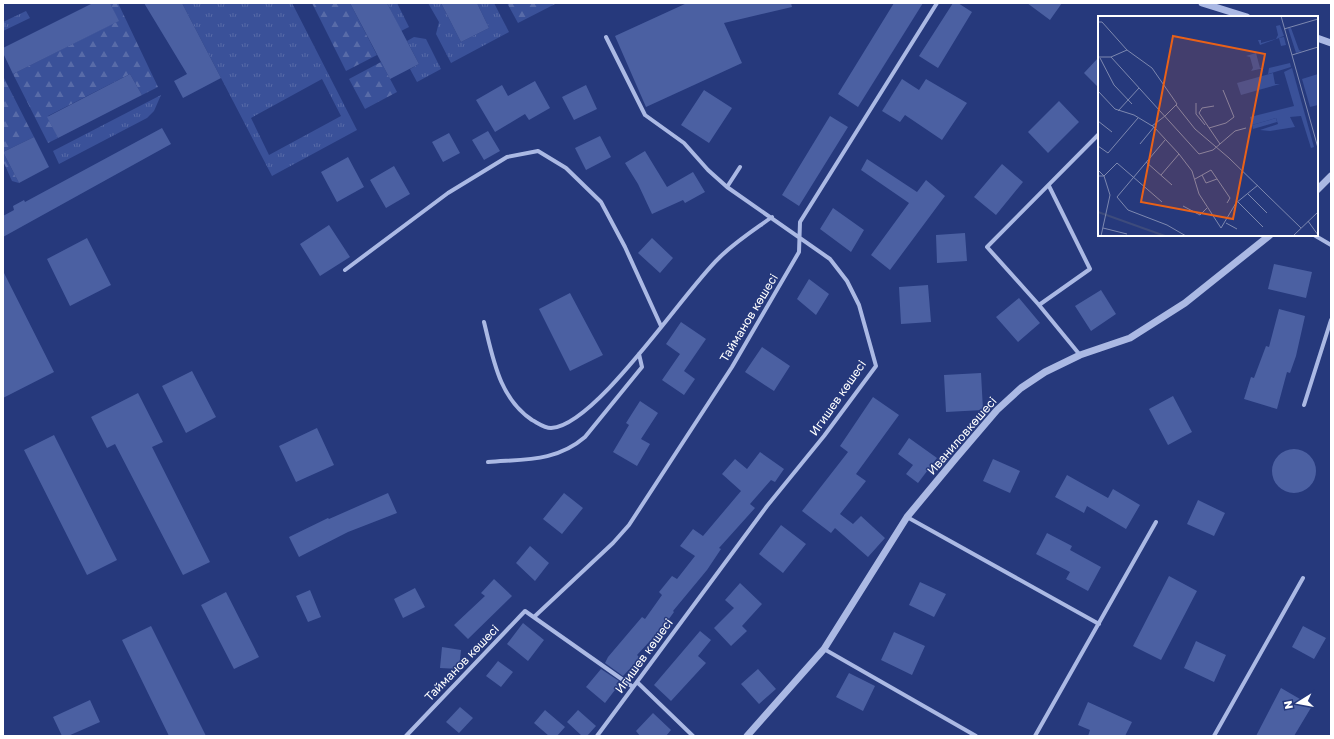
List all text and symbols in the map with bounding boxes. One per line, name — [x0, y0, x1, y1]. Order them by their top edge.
inset map — [1098, 16, 1318, 236]
street label: Тайманов көшесі — [716, 271, 781, 365]
street label: Игишев көшесі — [806, 357, 869, 438]
street label: Иваниловкөшесі — [924, 394, 1000, 478]
street label: Игишев көшесі — [611, 615, 676, 696]
street label: Тайманов көшесі — [421, 621, 502, 704]
north arrow — [1278, 683, 1318, 723]
text: N — [1281, 700, 1295, 710]

